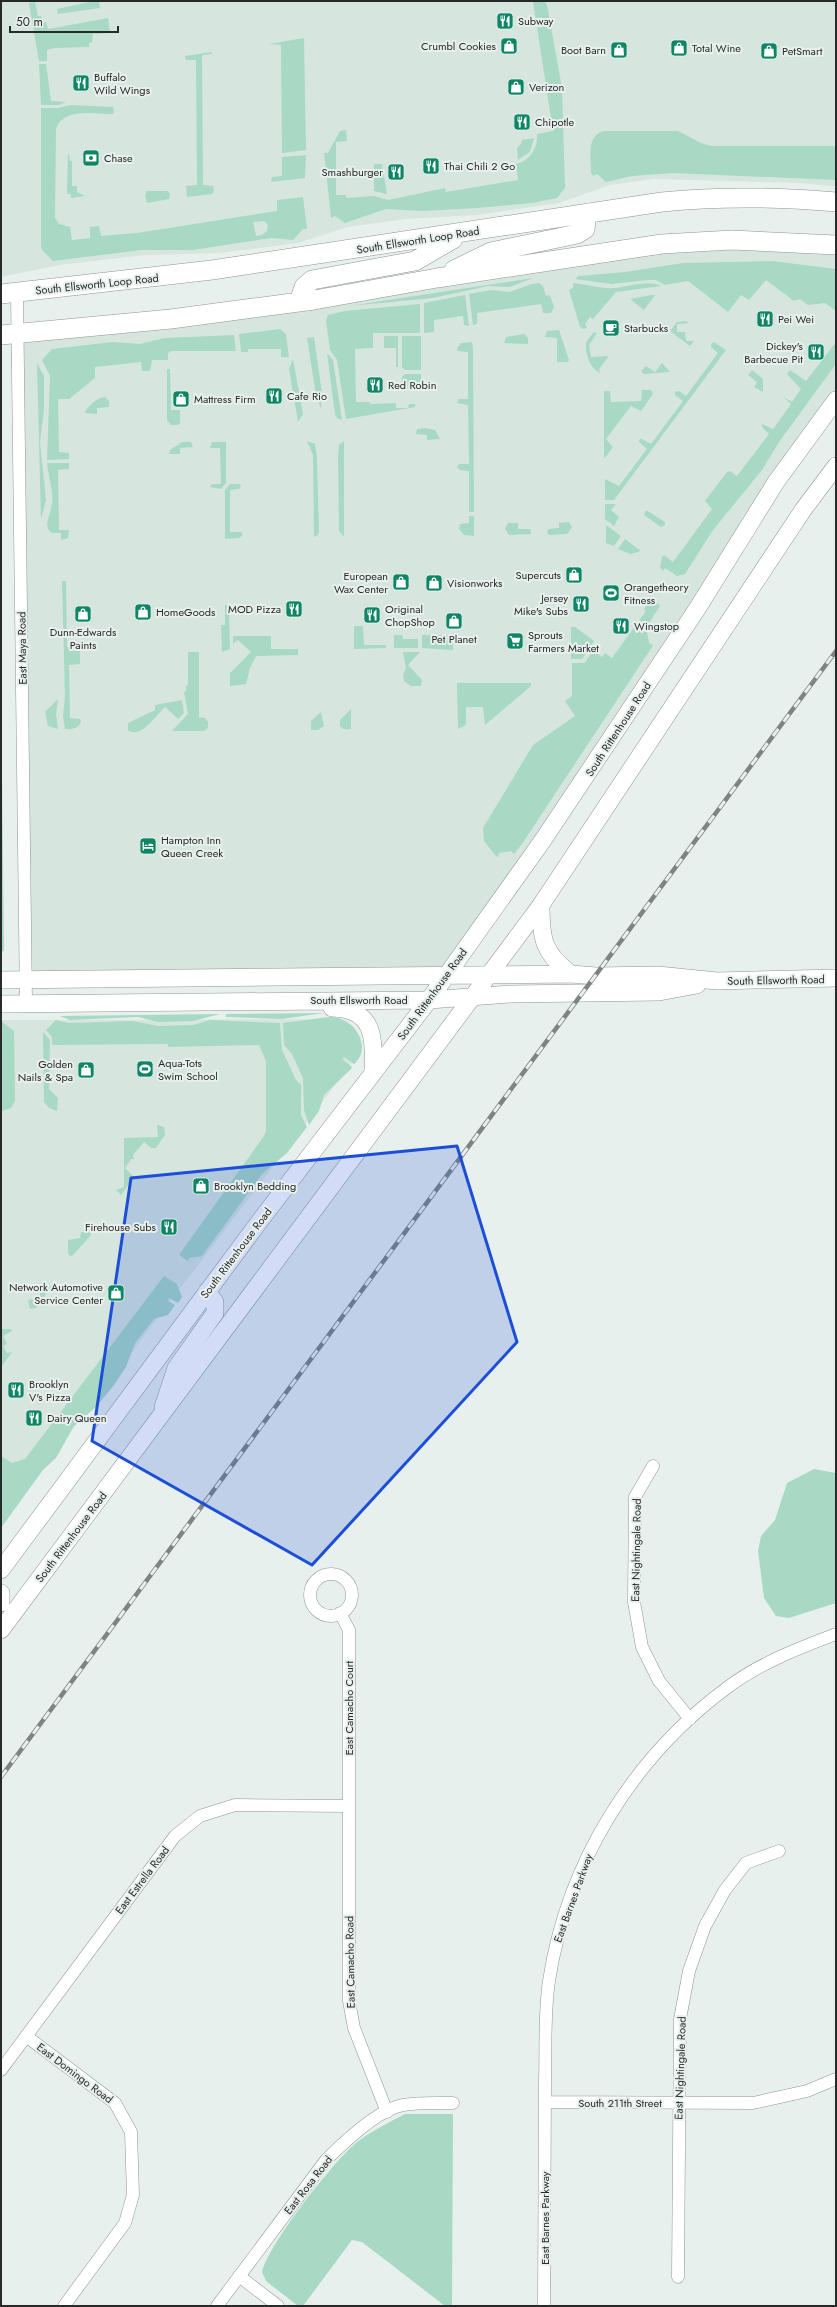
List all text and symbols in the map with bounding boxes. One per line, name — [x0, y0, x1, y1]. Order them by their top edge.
scale bar — [10, 8, 118, 34]
restaurant icon: Subway — [495, 11, 515, 31]
text: 50 m — [16, 13, 43, 31]
place label: Subway — [518, 13, 554, 29]
shop icon: Crumbl Cookies — [499, 36, 519, 56]
place label: Crumbl Cookies — [421, 38, 497, 54]
shop icon: Total Wine — [669, 38, 689, 58]
shop icon: Boot Barn — [609, 40, 629, 60]
place label: Total Wine — [692, 40, 741, 56]
shop icon: PetSmart — [759, 41, 779, 61]
place label: Boot Barn — [561, 42, 606, 58]
place label: PetSmart — [782, 43, 823, 59]
place label: Buffalo Wild Wings — [94, 69, 151, 98]
restaurant icon: Buffalo Wild Wings — [71, 73, 91, 93]
shop icon: Verizon — [506, 77, 526, 97]
place label: Verizon — [529, 79, 564, 95]
restaurant icon: Chipotle — [512, 112, 532, 132]
place label: Chipotle — [535, 114, 575, 130]
bank icon: Chase — [81, 148, 101, 168]
place label: Chase — [104, 150, 133, 166]
restaurant icon: Thai Chili 2 Go — [421, 156, 441, 176]
place label: Thai Chili 2 Go — [444, 158, 515, 174]
restaurant icon: Smashburger — [386, 162, 406, 182]
place label: Smashburger — [322, 164, 383, 180]
street label: South Ellsworth Loop Road — [355, 222, 481, 258]
street label: South Ellsworth Loop Road — [34, 270, 160, 298]
restaurant icon: Pei Wei — [755, 309, 775, 329]
place label: Pei Wei — [778, 311, 814, 327]
cafe icon: Starbucks — [601, 318, 621, 338]
place label: Starbucks — [624, 320, 669, 336]
place label: Dickey's Barbecue Pit — [744, 338, 804, 367]
restaurant icon: Dickey's Barbecue Pit — [806, 342, 826, 362]
restaurant icon: Red Robin — [365, 375, 385, 395]
place label: Red Robin — [388, 377, 436, 393]
restaurant icon: Cafe Rio — [264, 386, 284, 406]
place label: Cafe Rio — [287, 388, 327, 404]
shop icon: Mattress Firm — [171, 389, 191, 409]
place label: Mattress Firm — [194, 391, 256, 407]
shop icon: Supercuts — [564, 565, 584, 585]
place label: Supercuts — [516, 567, 562, 583]
place label: European Wax Center — [334, 568, 388, 597]
shop icon: European Wax Center — [391, 572, 411, 592]
shop icon: Visionworks — [424, 573, 444, 593]
place label: Visionworks — [447, 575, 503, 591]
place label: Orangetheory Fitness — [624, 579, 689, 608]
sports icon: Orangetheory Fitness — [601, 583, 621, 603]
place label: Jersey Mike's Subs — [514, 590, 569, 619]
restaurant icon: Jersey Mike's Subs — [571, 594, 591, 614]
restaurant icon: MOD Pizza — [284, 599, 304, 619]
place label: MOD Pizza — [228, 601, 281, 617]
place label: Original ChopShop — [385, 601, 435, 630]
shop icon: HomeGoods — [133, 602, 153, 622]
shop icon: Dunn-Edwards Paints — [73, 604, 93, 624]
place label: HomeGoods — [156, 604, 216, 620]
restaurant icon: Original ChopShop — [362, 605, 382, 625]
street label: East Maya Road — [13, 611, 31, 685]
shop icon: Pet Planet — [444, 611, 464, 631]
restaurant icon: Wingstop — [611, 616, 631, 636]
place label: Wingstop — [634, 618, 679, 634]
place label: Dunn-Edwards Paints — [50, 624, 117, 653]
place label: Sprouts Farmers Market — [528, 627, 599, 656]
place label: Pet Planet — [431, 631, 477, 647]
supermarket icon: Sprouts Farmers Market — [505, 631, 525, 651]
street label: South Rittenhouse Road — [581, 679, 655, 779]
place label: Hampton Inn Queen Creek — [161, 832, 223, 861]
hotel icon: Hampton Inn Queen Creek — [138, 836, 158, 856]
street label: South Rittenhouse Road — [393, 945, 471, 1043]
street label: South Ellsworth Road — [727, 971, 825, 989]
street label: South Ellsworth Road — [310, 992, 408, 1008]
place label: Aqua-Tots Swim School — [158, 1055, 218, 1084]
place label: Golden Nails & Spa — [18, 1056, 73, 1085]
sports icon: Aqua-Tots Swim School — [135, 1059, 155, 1079]
shop icon: Golden Nails & Spa — [76, 1060, 96, 1080]
shop icon: Brooklyn Bedding — [191, 1176, 211, 1196]
place label: Brooklyn Bedding — [214, 1178, 296, 1194]
street label: South Rittenhouse Road — [197, 1204, 275, 1302]
restaurant icon: Firehouse Subs — [159, 1217, 179, 1237]
place label: Firehouse Subs — [85, 1219, 157, 1235]
place label: Network Automotive Service Center — [9, 1279, 103, 1308]
shop icon: Network Automotive Service Center — [106, 1283, 126, 1303]
place label: Brooklyn V's Pizza — [29, 1376, 71, 1405]
restaurant icon: Brooklyn V's Pizza — [6, 1380, 26, 1400]
restaurant icon: Dairy Queen — [24, 1408, 44, 1428]
place label: Dairy Queen — [47, 1410, 106, 1426]
street label: South Rittenhouse Road — [32, 1488, 110, 1586]
street label: East Nightingale Road — [627, 1498, 645, 1602]
street label: East Camacho Court — [341, 1660, 357, 1755]
street label: East Estrella Road — [111, 1843, 173, 1917]
street label: East Barnes Parkway — [550, 1851, 597, 1945]
street label: East Camacho Road — [341, 1916, 359, 2008]
street label: East Nightingale Road — [670, 2016, 690, 2120]
street label: East Domingo Road — [34, 2039, 116, 2107]
street label: South 211th Street — [578, 2095, 662, 2111]
street label: East Rosa Road — [280, 2152, 336, 2218]
street label: East Barnes Parkway — [537, 2171, 553, 2265]

